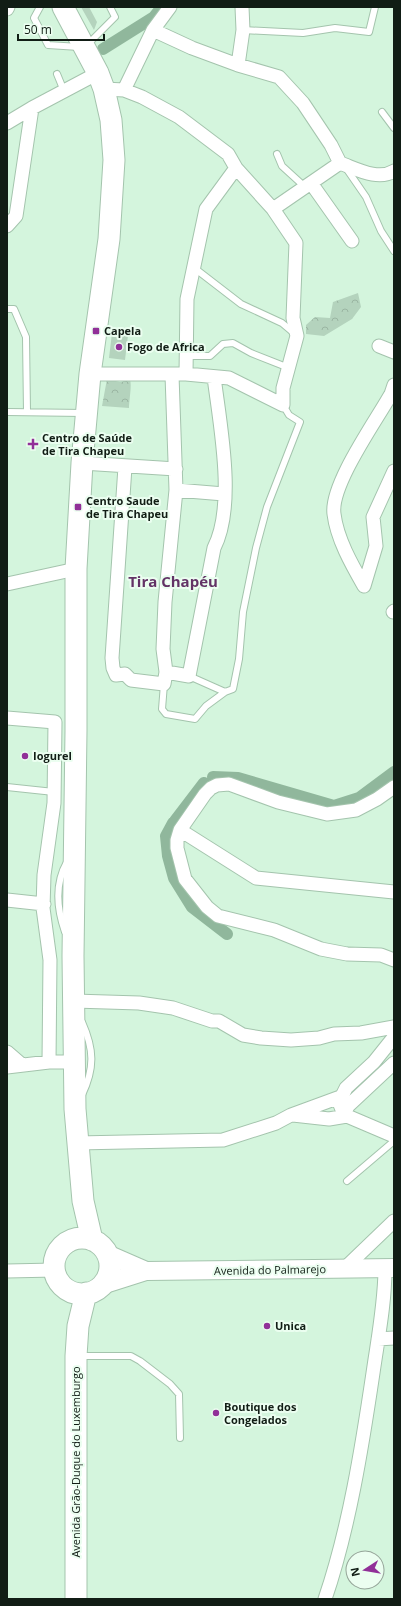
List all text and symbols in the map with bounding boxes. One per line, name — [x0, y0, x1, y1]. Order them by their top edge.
scale bar — [18, 16, 104, 42]
text: 50 m — [24, 21, 52, 38]
place label: Capela — [104, 323, 141, 338]
marker: Capela — [91, 326, 101, 336]
place label: Fogo de Africa — [127, 339, 205, 354]
marker: Fogo de Africa — [114, 342, 124, 352]
place label: Centro de Saúde de Tira Chapeu — [42, 430, 132, 458]
marker: Centro de Saúde de Tira Chapeu — [27, 438, 39, 450]
place label: Centro Saude de Tira Chapeu — [86, 493, 168, 521]
marker: Centro Saude de Tira Chapeu — [73, 502, 83, 512]
district label: Tira Chapéu — [128, 571, 218, 591]
place label: Iogurel — [33, 748, 72, 763]
marker: Iogurel — [20, 751, 30, 761]
street label: Avenida do Palmarejo — [214, 1261, 326, 1278]
place label: Unica — [275, 1318, 306, 1333]
marker: Unica — [262, 1321, 272, 1331]
street label: Avenida Grão-Duque do Luxemburgo — [68, 1366, 83, 1558]
place label: Boutique dos Congelados — [224, 1399, 297, 1427]
marker: Boutique dos Congelados — [211, 1408, 221, 1418]
north arrow — [345, 1550, 385, 1590]
text: N — [346, 1566, 363, 1578]

